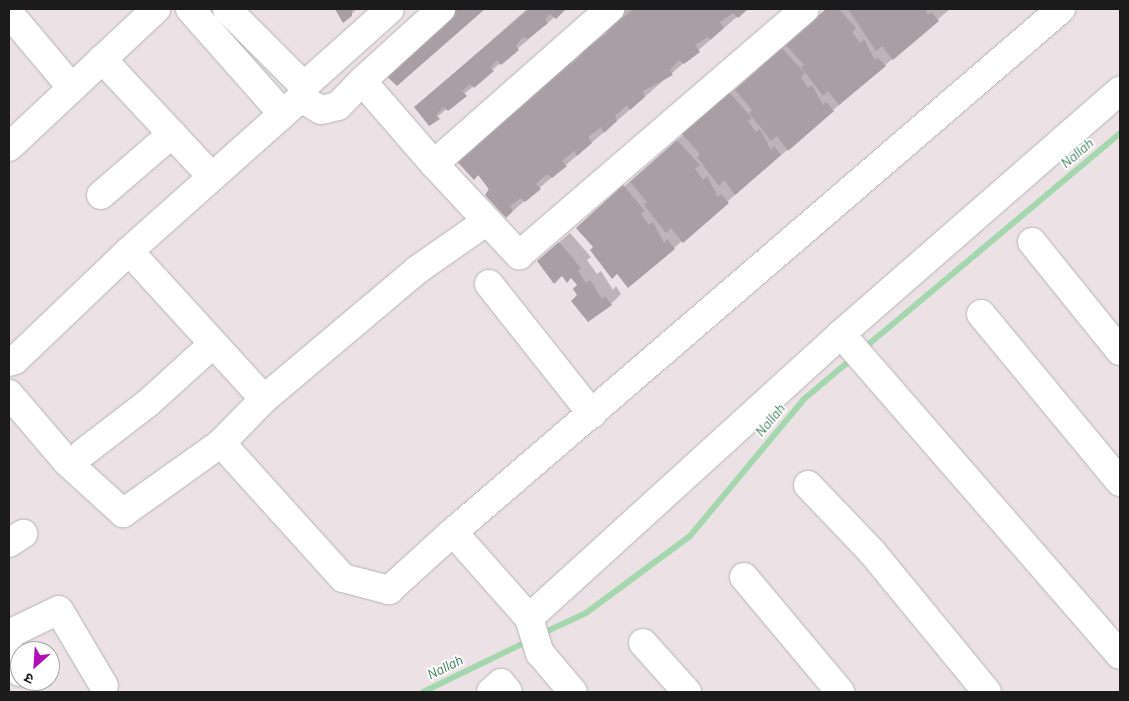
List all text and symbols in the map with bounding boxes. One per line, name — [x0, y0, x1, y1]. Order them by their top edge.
water label: Nallah — [1057, 134, 1097, 172]
water label: Nallah — [751, 400, 789, 440]
north arrow — [10, 641, 60, 691]
water label: Nallah — [424, 651, 466, 683]
text: उ — [21, 670, 36, 688]

